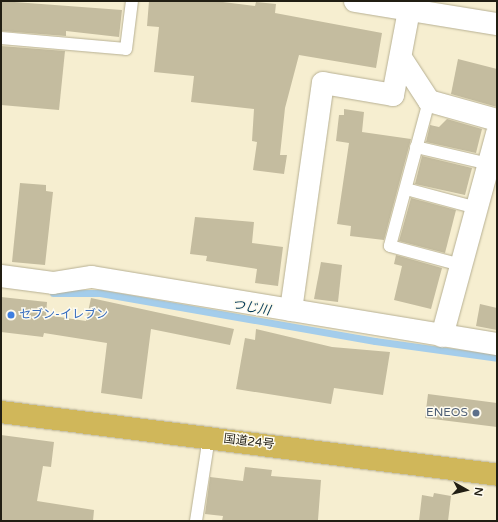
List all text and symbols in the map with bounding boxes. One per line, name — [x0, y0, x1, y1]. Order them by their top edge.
water label: つじ川 — [230, 297, 272, 319]
place label: セブン-イレブン — [19, 308, 108, 322]
marker: セブン-イレブン — [6, 310, 16, 320]
place label: ENEOS — [426, 406, 468, 420]
marker: ENEOS — [471, 408, 481, 418]
street label: 国道24号 — [223, 432, 275, 452]
north arrow — [446, 470, 486, 510]
text: N — [471, 486, 485, 497]

